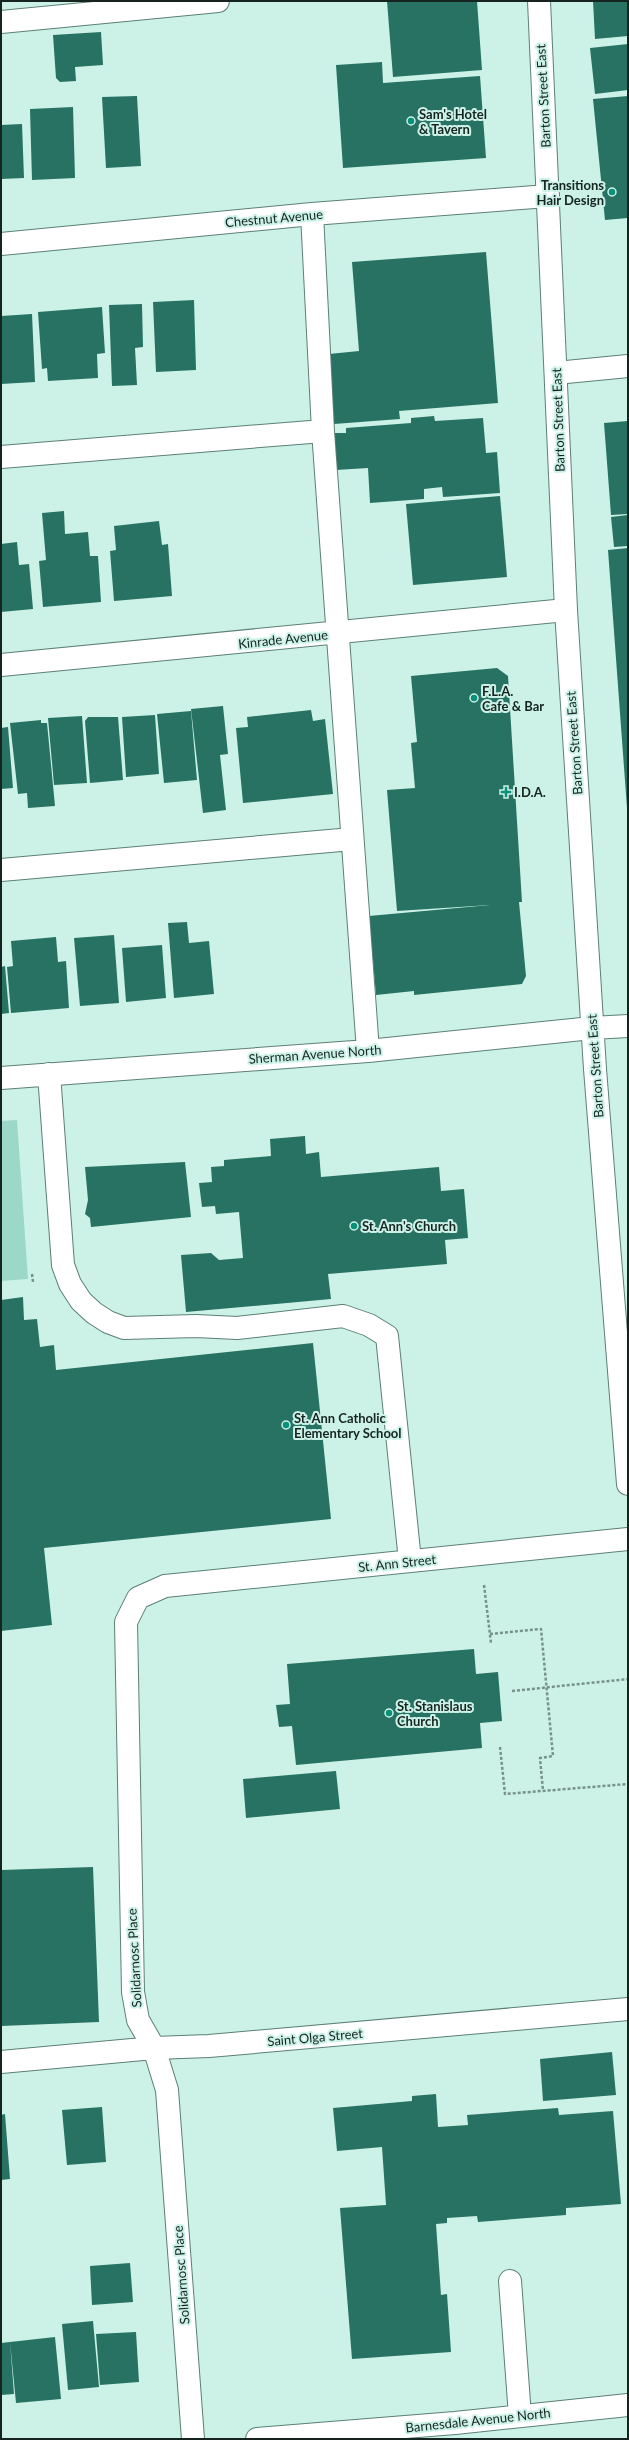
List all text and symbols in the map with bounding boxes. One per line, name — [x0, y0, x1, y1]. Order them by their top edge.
street label: Barton Street East — [532, 43, 554, 148]
place label: Sam's Hotel & Tavern — [419, 106, 487, 137]
marker: Sam's Hotel & Tavern — [406, 116, 416, 126]
place label: Transitions Hair Design — [537, 177, 604, 208]
marker: Transitions Hair Design — [607, 187, 617, 197]
street label: Chestnut Avenue — [224, 206, 324, 230]
street label: Barton Street East — [548, 368, 568, 472]
street label: Kinrade Avenue — [237, 626, 329, 652]
place label: F.L.A. Cafe & Bar — [482, 683, 544, 714]
street label: Barton Street East — [562, 690, 586, 795]
marker: F.L.A. Cafe & Bar — [469, 693, 479, 703]
place label: I.D.A. — [514, 784, 546, 800]
marker: I.D.A. — [501, 787, 511, 797]
street label: Barton Street East — [583, 1013, 607, 1118]
street label: Sherman Avenue North — [248, 1041, 382, 1067]
place label: St. Ann's Church — [362, 1218, 456, 1234]
marker: St. Ann's Church — [349, 1221, 359, 1231]
place label: St. Ann Catholic Elementary School — [294, 1410, 402, 1441]
marker: St. Ann Catholic Elementary School — [281, 1420, 291, 1430]
street label: St. Ann Street — [357, 1551, 437, 1575]
place label: St. Stanislaus Church — [397, 1698, 473, 1729]
marker: St. Stanislaus Church — [384, 1708, 394, 1718]
street label: Solidarnosc Place — [123, 1908, 145, 2008]
street label: Saint Olga Street — [267, 2025, 364, 2049]
street label: Solidarnosc Place — [170, 2225, 192, 2325]
street label: Barnesdale Avenue North — [405, 2404, 551, 2436]

